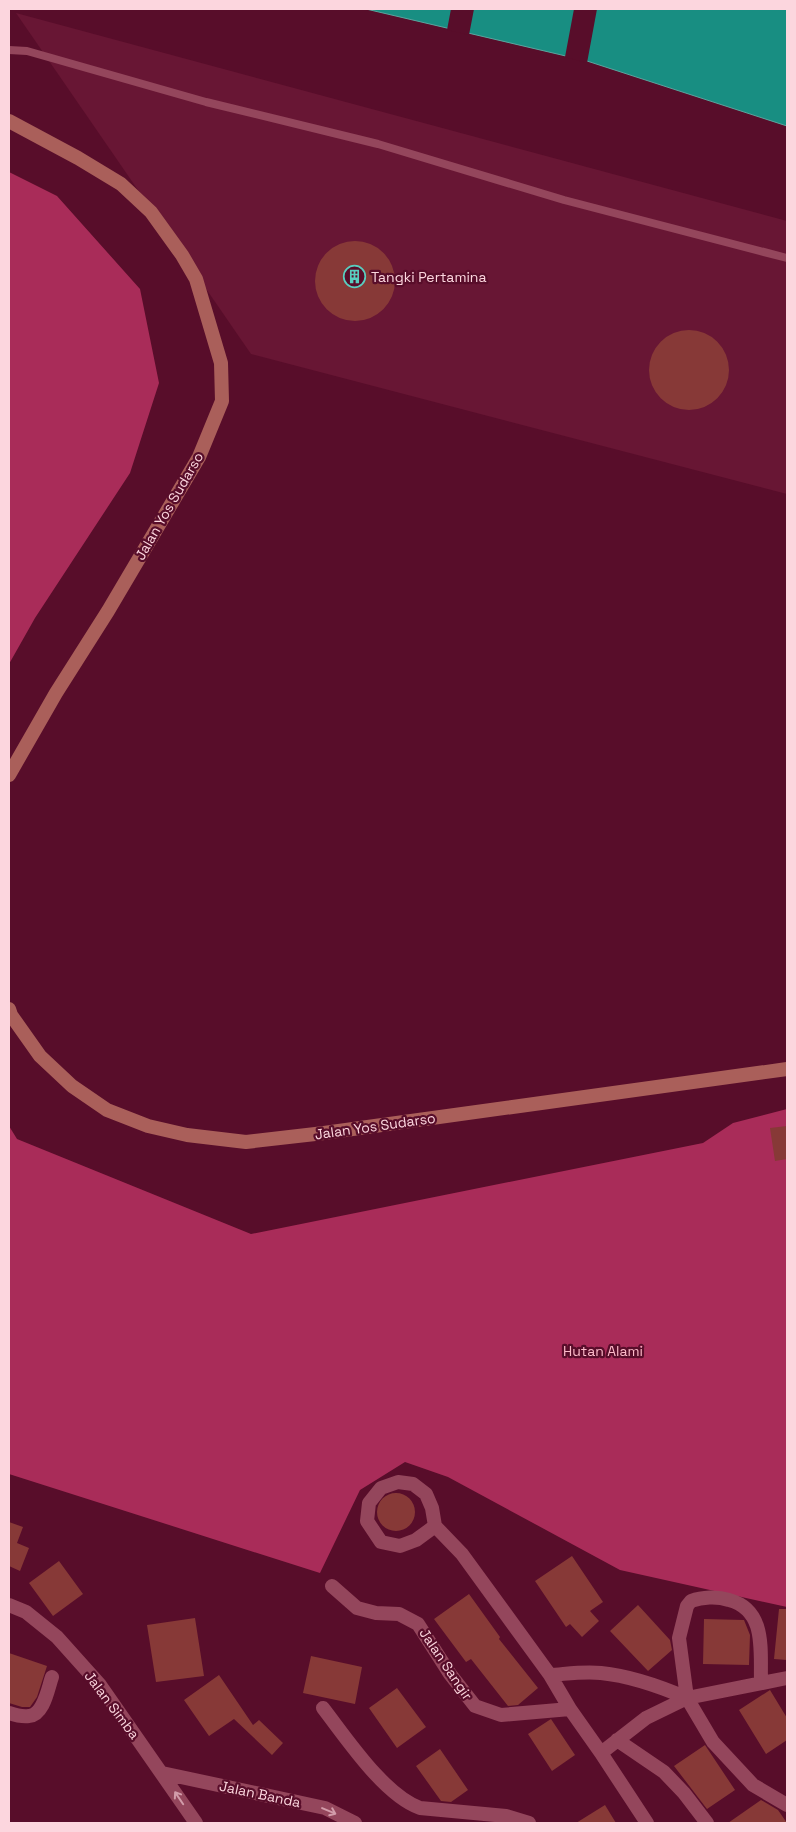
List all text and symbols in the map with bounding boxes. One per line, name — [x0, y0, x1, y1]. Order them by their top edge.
building icon: Tangki Pertamina — [343, 265, 367, 289]
place label: Tangki Pertamina — [371, 268, 487, 286]
street label: Jalan Yos Sudarso — [131, 449, 207, 563]
street label: Jalan Yos Sudarso — [313, 1109, 437, 1143]
park label: Hutan Alami — [563, 1342, 643, 1360]
street label: Jalan Sangir — [415, 1625, 477, 1703]
street label: Jalan Simba — [81, 1667, 143, 1743]
street label: Jalan Banda — [218, 1777, 302, 1811]
one-way arrow — [174, 1791, 184, 1805]
one-way arrow — [321, 1806, 336, 1816]

